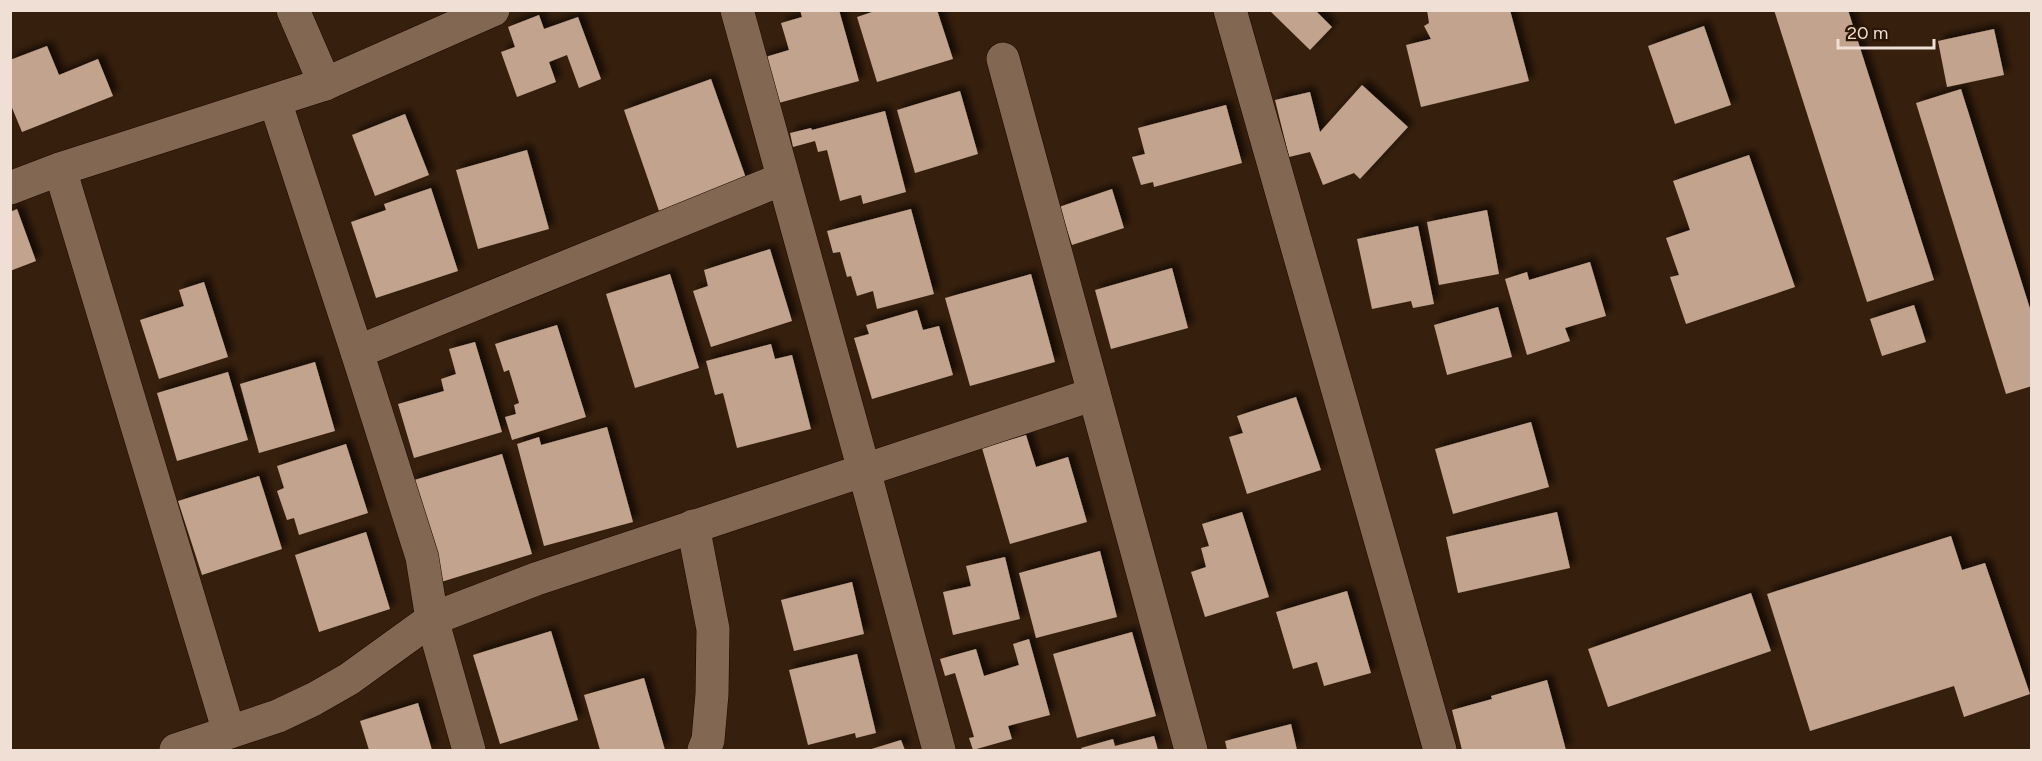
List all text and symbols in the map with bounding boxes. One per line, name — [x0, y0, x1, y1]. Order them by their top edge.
scale bar — [1838, 12, 1934, 50]
text: 20 m — [1847, 22, 1888, 44]

